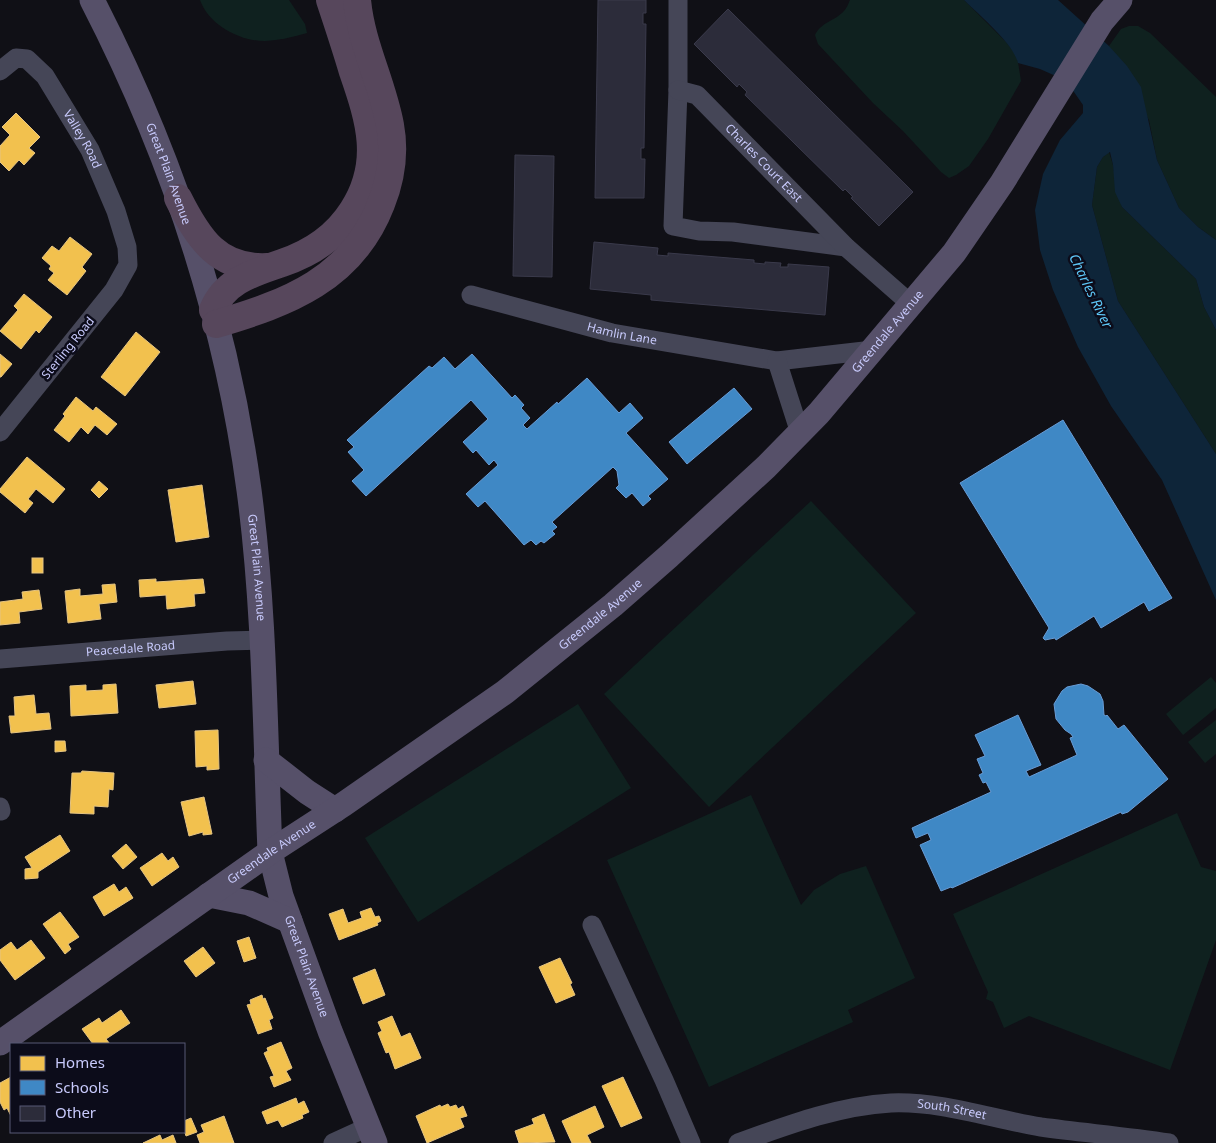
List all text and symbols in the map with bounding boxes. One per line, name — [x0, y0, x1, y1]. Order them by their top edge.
street label: Valley Road — [60, 107, 106, 171]
street label: Great Plain Avenue — [142, 120, 195, 227]
street label: Charles Court East — [722, 120, 807, 206]
water label: Charles River — [1065, 250, 1118, 332]
street label: Greendale Avenue — [847, 286, 927, 376]
street label: Sterling Road — [37, 313, 98, 382]
street label: Hamlin Lane — [585, 318, 658, 349]
street label: Great Plain Avenue — [244, 513, 270, 622]
street label: Greendale Avenue — [555, 574, 646, 654]
street label: Peacedale Road — [85, 636, 176, 660]
street label: Greendale Avenue — [223, 815, 319, 888]
street label: Great Plain Avenue — [281, 913, 333, 1020]
legend — [10, 1043, 185, 1133]
text: Homes — [55, 1052, 105, 1072]
text: Schools — [55, 1077, 109, 1097]
street label: South Street — [917, 1095, 989, 1123]
text: Other — [55, 1102, 96, 1122]

